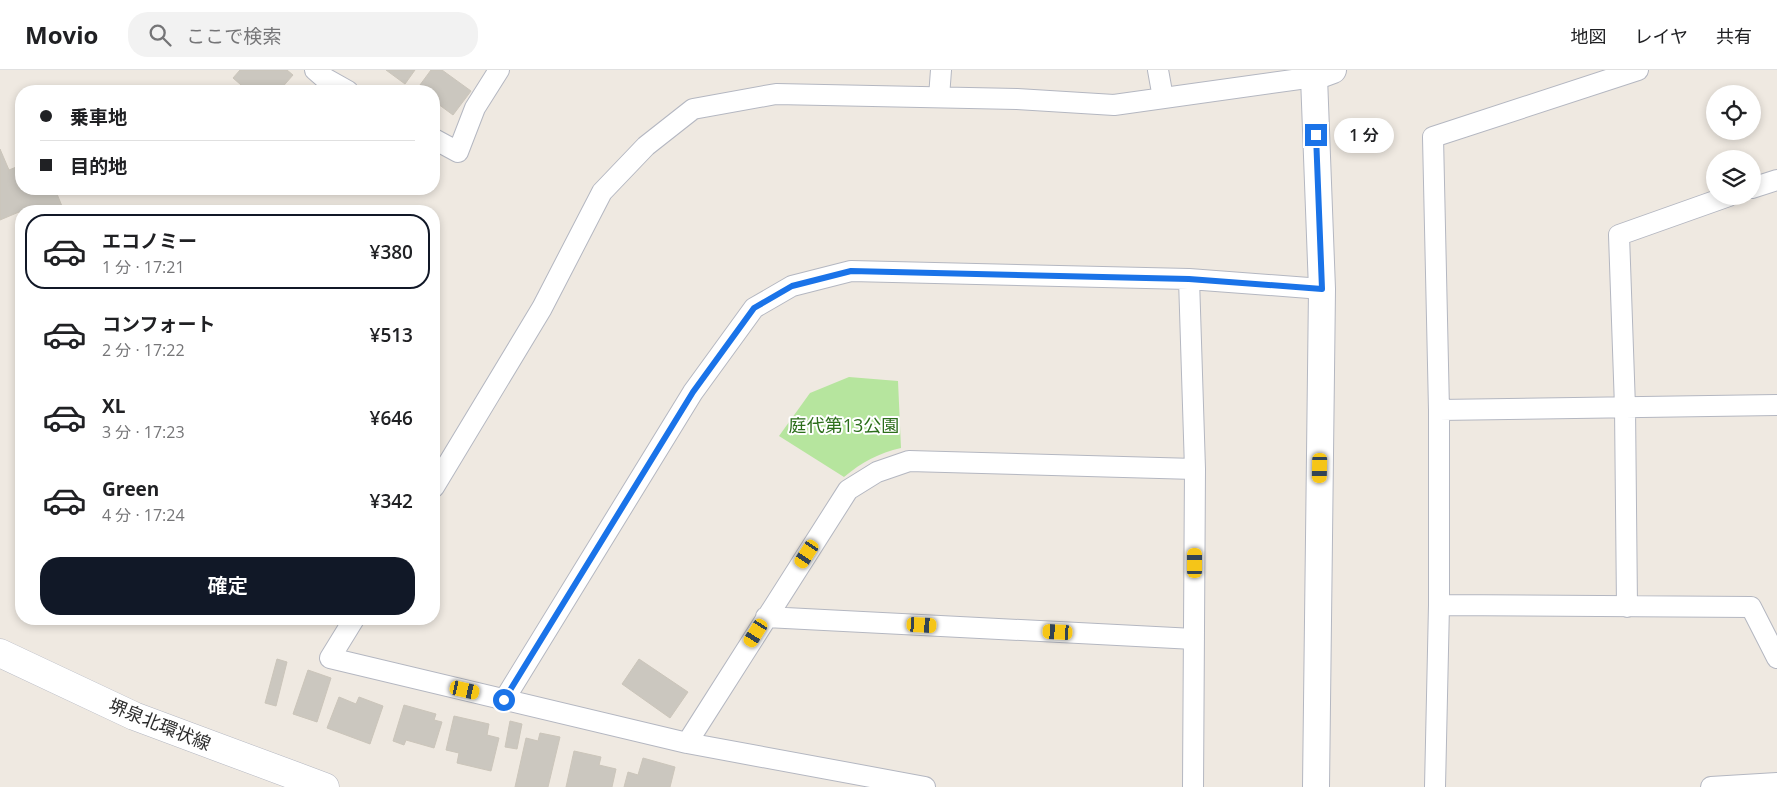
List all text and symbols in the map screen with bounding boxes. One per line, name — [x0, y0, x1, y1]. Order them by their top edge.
search box — [128, 12, 478, 57]
text: Movio — [25, 18, 98, 51]
icon: search — [146, 21, 174, 49]
text: ここで検索 — [186, 23, 281, 49]
text: 地図 — [1571, 24, 1607, 48]
text: レイヤ — [1635, 24, 1688, 48]
text: 共有 — [1716, 24, 1752, 48]
map controls — [1706, 85, 1761, 205]
button: locate — [1706, 85, 1761, 140]
text: 乗車地 — [70, 104, 127, 130]
callout: 1 分 — [1334, 118, 1394, 152]
route end — [1305, 124, 1327, 146]
text: 1 分 — [1349, 124, 1379, 146]
button: layers — [1706, 150, 1761, 205]
text: 目的地 — [70, 153, 127, 179]
text: エコノミー — [102, 228, 197, 254]
icon: car — [42, 229, 87, 274]
text: ¥380 — [370, 239, 413, 265]
text: 1 分 · 17:21 — [102, 256, 185, 278]
text: コンフォート — [102, 311, 215, 337]
icon: car — [42, 312, 87, 357]
text: ¥513 — [370, 322, 413, 348]
text: 2 分 · 17:22 — [102, 339, 185, 361]
text: XL — [102, 393, 125, 419]
icon: car — [42, 395, 87, 440]
text: ¥646 — [370, 405, 413, 431]
park label: 庭代第13公園 — [789, 413, 899, 437]
text: 3 分 · 17:23 — [102, 421, 185, 443]
car — [1312, 453, 1327, 483]
text: Green — [102, 476, 159, 502]
icon: car — [42, 478, 87, 523]
text: ¥342 — [370, 488, 413, 514]
text: 4 分 · 17:24 — [102, 504, 185, 526]
car — [792, 537, 821, 571]
car — [1187, 548, 1202, 578]
button: 確定 — [40, 557, 415, 615]
car — [741, 616, 770, 650]
car — [906, 617, 937, 633]
car — [1042, 624, 1073, 640]
car — [448, 679, 481, 701]
route start — [493, 689, 515, 711]
street label: 堺泉北環状線 — [105, 693, 215, 755]

